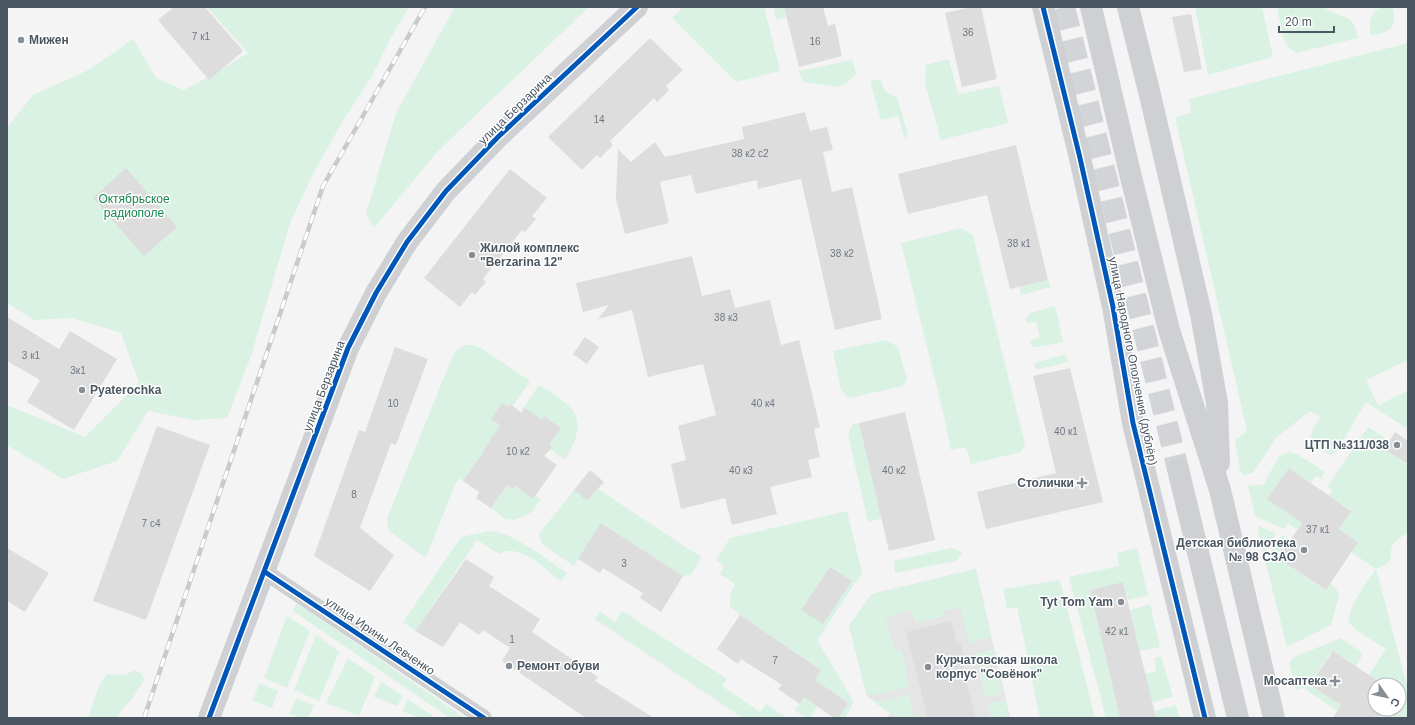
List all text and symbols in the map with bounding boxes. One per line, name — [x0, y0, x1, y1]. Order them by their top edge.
scale bar — [1279, 8, 1334, 34]
text: 20 m — [1285, 15, 1312, 29]
house number: 36 — [962, 27, 974, 38]
house number: 7 к1 — [192, 31, 211, 42]
place label: Мижен — [29, 33, 69, 47]
marker: Мижен — [16, 35, 26, 45]
house number: 16 — [809, 36, 821, 47]
street label: улица Берзарина — [476, 70, 555, 147]
house number: 14 — [593, 114, 605, 125]
house number: 38 к2 с2 — [731, 148, 769, 159]
park label: Октябрьское радиополе — [98, 192, 170, 220]
house number: 38 к1 — [1007, 238, 1031, 249]
place label: Жилой комплекс "Berzarina 12" — [479, 241, 580, 269]
house number: 38 к2 — [830, 248, 854, 259]
marker: Жилой комплекс "Berzarina 12" — [467, 250, 477, 260]
street label: улица Народного Ополчения (дублёр) — [1106, 256, 1160, 466]
house number: 38 к3 — [714, 312, 738, 323]
street label: улица Берзарина — [300, 338, 348, 433]
house number: 3 к1 — [22, 350, 41, 361]
house number: 3к1 — [70, 365, 86, 376]
place label: Pyaterochka — [90, 383, 162, 397]
marker: Pyaterochka — [77, 385, 87, 395]
house number: 10 — [387, 398, 399, 409]
house number: 40 к4 — [751, 398, 775, 409]
house number: 40 к1 — [1054, 426, 1078, 437]
place label: ЦТП №311/038 — [1305, 438, 1389, 452]
marker: ЦТП №311/038 — [1392, 440, 1402, 450]
house number: 10 к2 — [506, 446, 530, 457]
house number: 40 к3 — [729, 465, 753, 476]
house number: 40 к2 — [882, 465, 906, 476]
place label: Столички — [1017, 476, 1074, 490]
marker: Столички — [1077, 478, 1087, 488]
house number: 8 — [351, 489, 357, 500]
house number: 7 с4 — [142, 518, 161, 529]
house number: 37 к1 — [1306, 524, 1330, 535]
place label: Детская библиотека № 98 СЗАО — [1176, 536, 1296, 564]
marker: Детская библиотека № 98 СЗАО — [1299, 545, 1309, 555]
house number: 3 — [621, 558, 627, 569]
street label: улица Ирины Левченко — [323, 594, 438, 678]
place label: Tyt Tom Yam — [1040, 595, 1113, 609]
marker: Tyt Tom Yam — [1116, 597, 1126, 607]
house number: 42 к1 — [1105, 626, 1129, 637]
house number: 1 — [509, 634, 515, 645]
place label: Курчатовская школа корпус "Совёнок" — [936, 653, 1058, 681]
house number: 7 — [772, 655, 778, 666]
place label: Ремонт обуви — [517, 659, 600, 673]
marker: Ремонт обуви — [504, 661, 514, 671]
marker: Курчатовская школа корпус "Совёнок" — [923, 662, 933, 672]
place label: Мосаптека — [1264, 674, 1327, 688]
marker: Мосаптека — [1330, 676, 1340, 686]
north arrow — [1367, 677, 1407, 717]
text: С — [1388, 696, 1402, 709]

